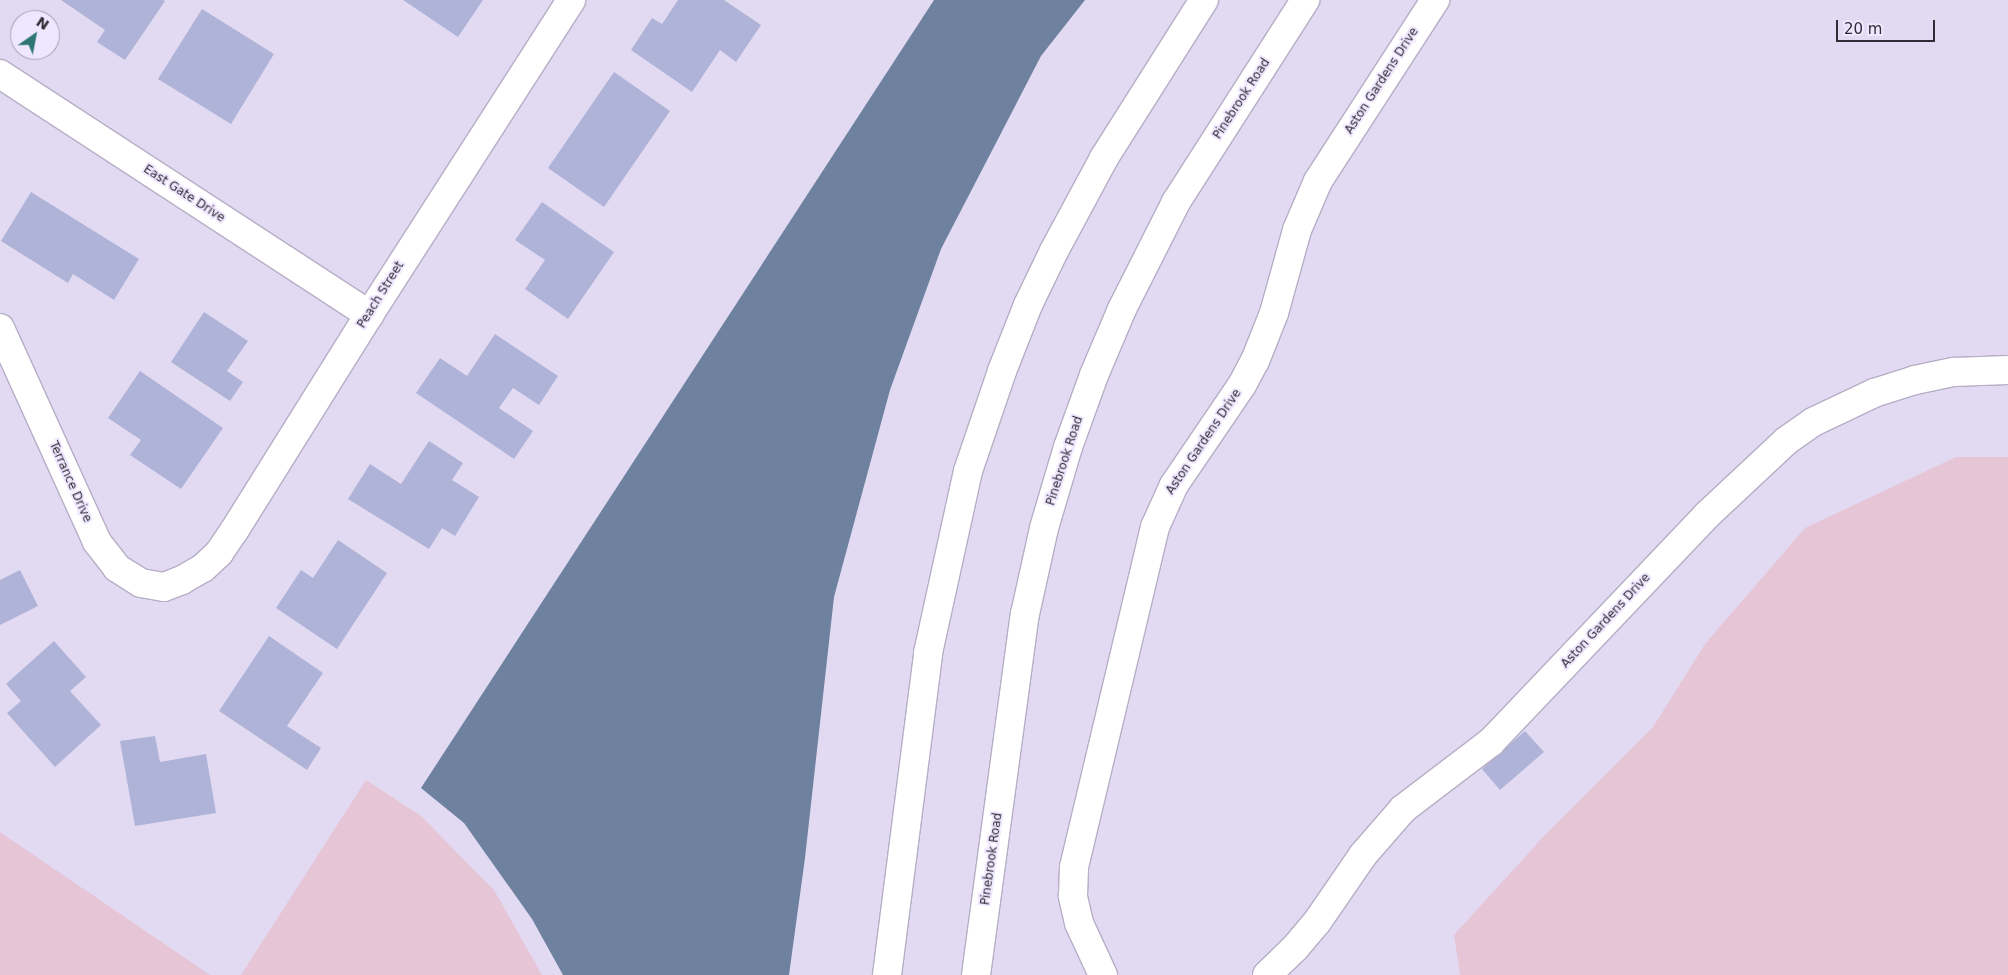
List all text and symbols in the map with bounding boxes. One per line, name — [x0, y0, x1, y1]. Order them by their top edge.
north arrow — [10, 10, 60, 60]
scale bar — [1838, 10, 1937, 42]
text: N — [33, 13, 52, 33]
text: 20 m — [1844, 20, 1882, 38]
street label: Aston Gardens Drive — [1342, 25, 1422, 137]
street label: Pinebrook Road — [1211, 56, 1273, 142]
street label: East Gate Drive — [141, 162, 227, 226]
street label: Peach Street — [355, 259, 407, 331]
street label: Aston Gardens Drive — [1163, 387, 1245, 497]
street label: Pinebrook Road — [1044, 414, 1086, 508]
street label: Terrance Drive — [46, 439, 94, 525]
street label: Aston Gardens Drive — [1558, 571, 1654, 671]
street label: Pinebrook Road — [978, 812, 1006, 906]

